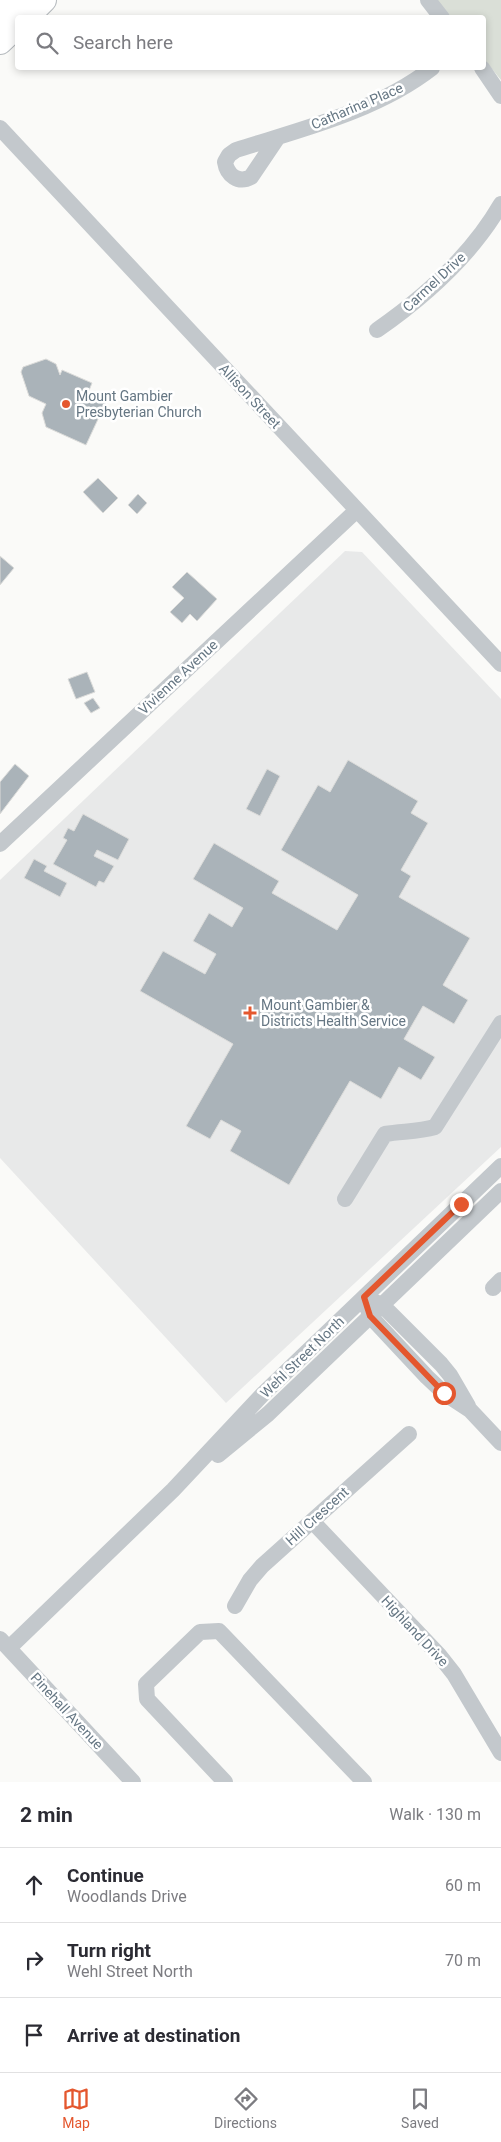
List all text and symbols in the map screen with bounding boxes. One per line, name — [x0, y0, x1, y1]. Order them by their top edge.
search box — [15, 15, 486, 70]
icon: search — [33, 29, 61, 57]
text: Search here — [73, 31, 173, 54]
street label: Catharina Place — [309, 79, 405, 133]
street label: Carmel Drive — [399, 249, 469, 315]
street label: Allison Street — [216, 360, 284, 432]
place label: Mount Gambier Presbyterian Church — [76, 388, 202, 420]
marker: Mount Gambier Presbyterian Church — [60, 398, 72, 410]
street label: Vivienne Avenue — [135, 636, 221, 718]
place label: Mount Gambier & Districts Health Service — [261, 997, 406, 1029]
marker: Mount Gambier & Districts Health Service — [243, 1006, 257, 1020]
route end — [450, 1193, 473, 1216]
street label: Wehl Street North — [257, 1313, 347, 1401]
route start — [433, 1382, 456, 1405]
street label: Hill Crescent — [282, 1483, 352, 1548]
street label: Highland Drive — [378, 1592, 452, 1670]
street label: Pinehall Avenue — [27, 1669, 107, 1753]
text: 2 min — [20, 1803, 73, 1827]
text: Walk · 130 m — [389, 1805, 481, 1824]
text: Continue — [67, 1864, 144, 1887]
icon: ahead — [20, 1871, 48, 1899]
text: 60 m — [445, 1876, 481, 1895]
text: Woodlands Drive — [67, 1887, 187, 1906]
text: Turn right — [67, 1939, 151, 1962]
icon: right — [20, 1946, 48, 1974]
text: 70 m — [445, 1951, 481, 1970]
text: Wehl Street North — [67, 1962, 193, 1981]
icon: arrive — [20, 2021, 48, 2049]
text: Arrive at destination — [67, 2024, 240, 2047]
tab: Map — [62, 2085, 90, 2131]
tab: Directions — [214, 2085, 277, 2131]
tab: Saved — [401, 2085, 439, 2131]

